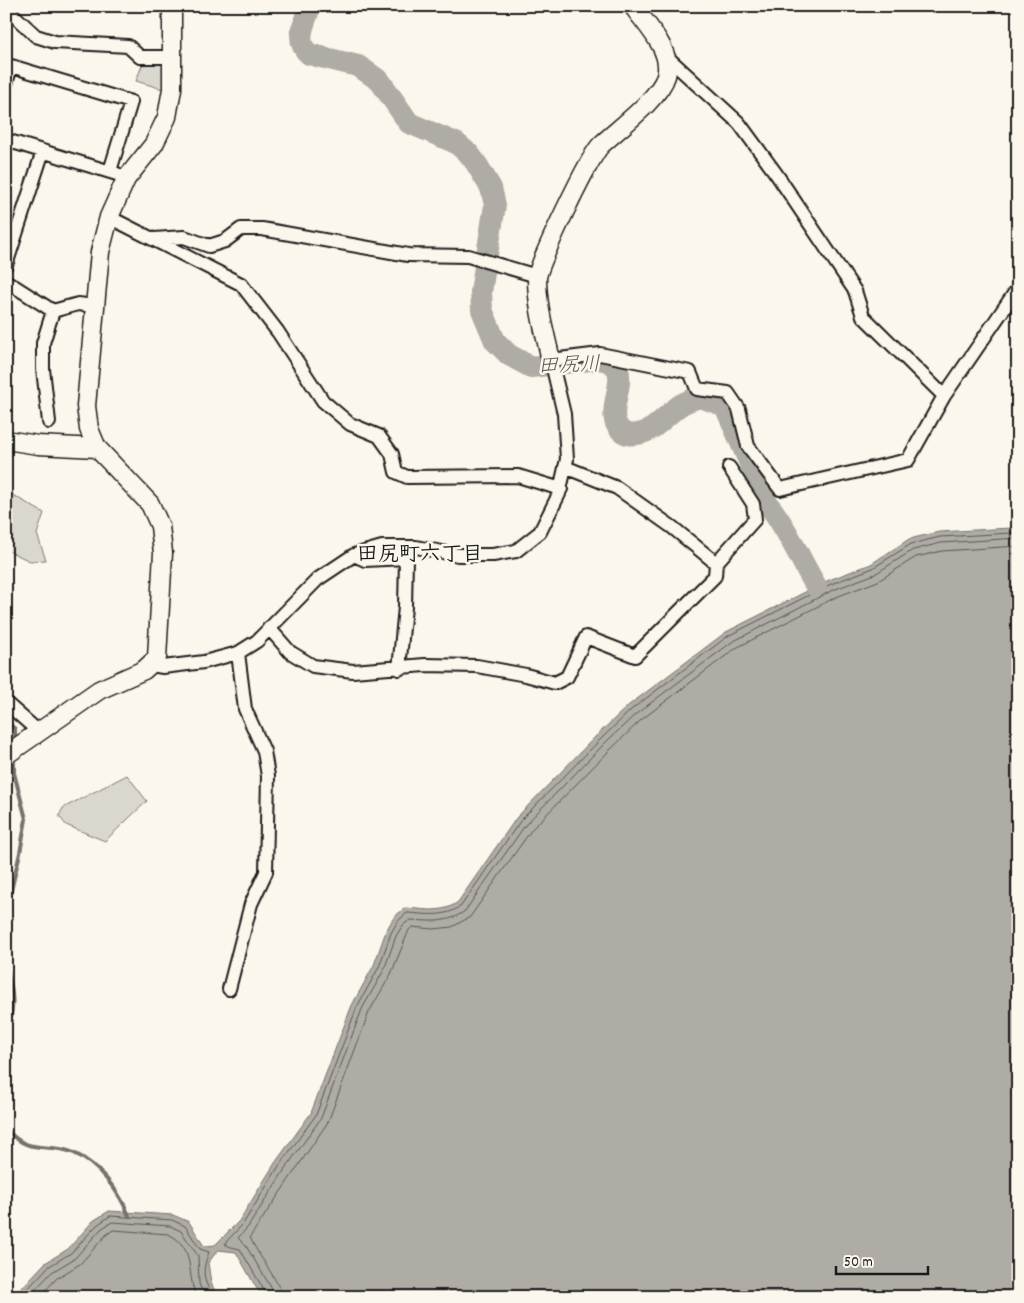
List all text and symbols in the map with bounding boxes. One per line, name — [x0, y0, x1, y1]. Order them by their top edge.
water label: 田尻川 — [537, 351, 601, 383]
district label: 田尻町六丁目 — [357, 541, 483, 571]
scale bar — [836, 1243, 929, 1275]
text: 50 m — [844, 1252, 873, 1274]

